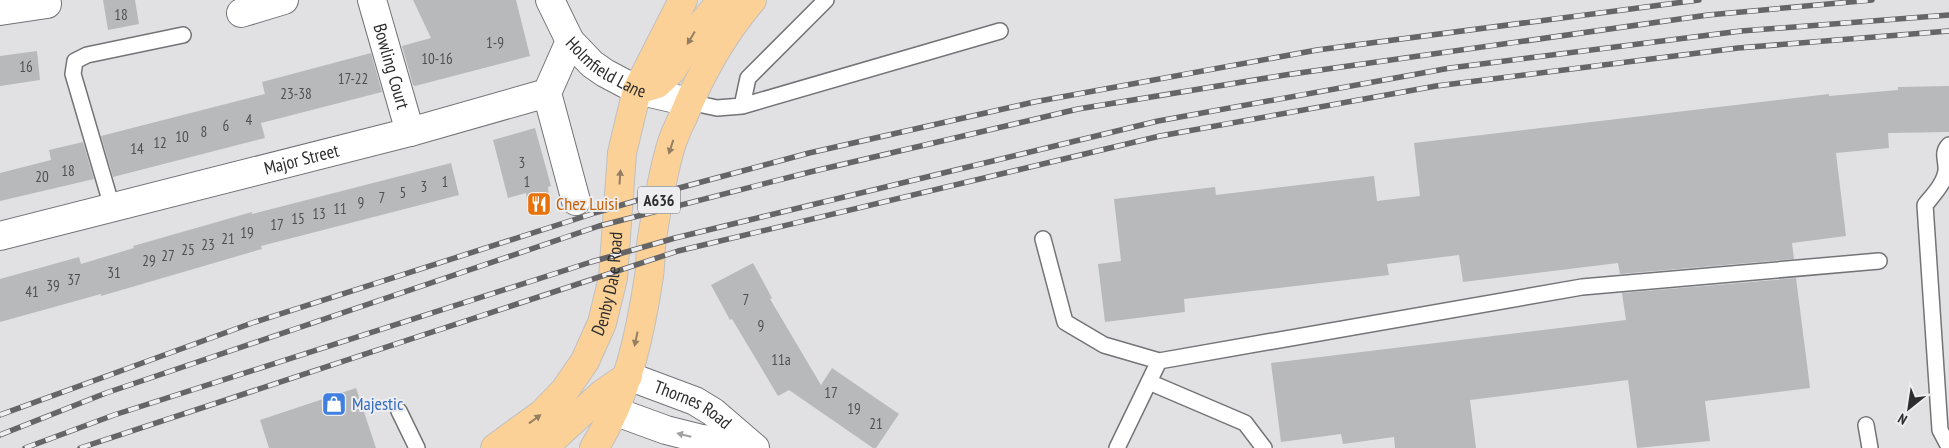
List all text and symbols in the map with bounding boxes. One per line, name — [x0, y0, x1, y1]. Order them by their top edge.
house number: 18 — [114, 5, 128, 24]
street label: Bowling Court — [368, 21, 415, 112]
street label: Holmfield Lane — [561, 31, 648, 103]
one-way arrow — [687, 32, 696, 45]
house number: 1-9 — [486, 33, 504, 52]
house number: 10-16 — [421, 49, 453, 68]
house number: 16 — [19, 57, 33, 76]
house number: 17-22 — [338, 69, 368, 88]
house number: 23-38 — [280, 84, 312, 103]
house number: 4 — [246, 110, 253, 129]
house number: 6 — [223, 116, 230, 135]
house number: 8 — [201, 122, 207, 141]
house number: 10 — [175, 127, 189, 146]
house number: 12 — [153, 133, 167, 152]
street label: Major Street — [261, 138, 341, 180]
house number: 14 — [130, 139, 144, 158]
one-way arrow — [667, 140, 674, 155]
house number: 3 — [519, 153, 525, 172]
house number: 18 — [61, 161, 75, 180]
house number: 20 — [35, 167, 49, 186]
one-way arrow — [617, 169, 625, 185]
house number: 1 — [442, 172, 448, 191]
house number: 1 — [524, 172, 530, 191]
house number: 3 — [421, 177, 427, 196]
house number: 5 — [400, 183, 406, 202]
road number: A636 — [638, 186, 680, 214]
house number: 7 — [379, 188, 385, 207]
restaurant icon: Chez Luisi — [526, 191, 552, 217]
place label: Chez Luisi — [556, 192, 618, 215]
house number: 9 — [358, 193, 364, 212]
house number: 11 — [333, 199, 347, 218]
house number: 13 — [312, 204, 326, 223]
house number: 15 — [291, 209, 305, 228]
house number: 17 — [270, 215, 284, 234]
house number: 19 — [240, 223, 254, 242]
house number: 21 — [221, 229, 235, 248]
street label: Denby Dale Road — [586, 231, 627, 339]
house number: 23 — [201, 235, 215, 254]
house number: 25 — [181, 240, 195, 259]
house number: 27 — [161, 246, 175, 265]
house number: 29 — [142, 251, 156, 270]
house number: 31 — [107, 263, 121, 282]
house number: 37 — [67, 270, 81, 289]
house number: 39 — [46, 276, 60, 295]
house number: 41 — [25, 282, 39, 301]
house number: 7 — [743, 290, 749, 309]
house number: 9 — [758, 316, 764, 335]
one-way arrow — [632, 331, 640, 347]
house number: 11a — [771, 350, 791, 369]
street label: Thornes Road — [651, 375, 737, 434]
house number: 17 — [824, 383, 838, 402]
north arrow — [1884, 383, 1934, 433]
shop icon: Majestic — [321, 391, 347, 417]
place label: Majestic — [352, 392, 404, 415]
house number: 19 — [847, 399, 861, 418]
text: N — [1895, 410, 1910, 429]
one-way arrow — [528, 414, 542, 424]
house number: 21 — [869, 414, 883, 433]
one-way arrow — [676, 430, 691, 438]

